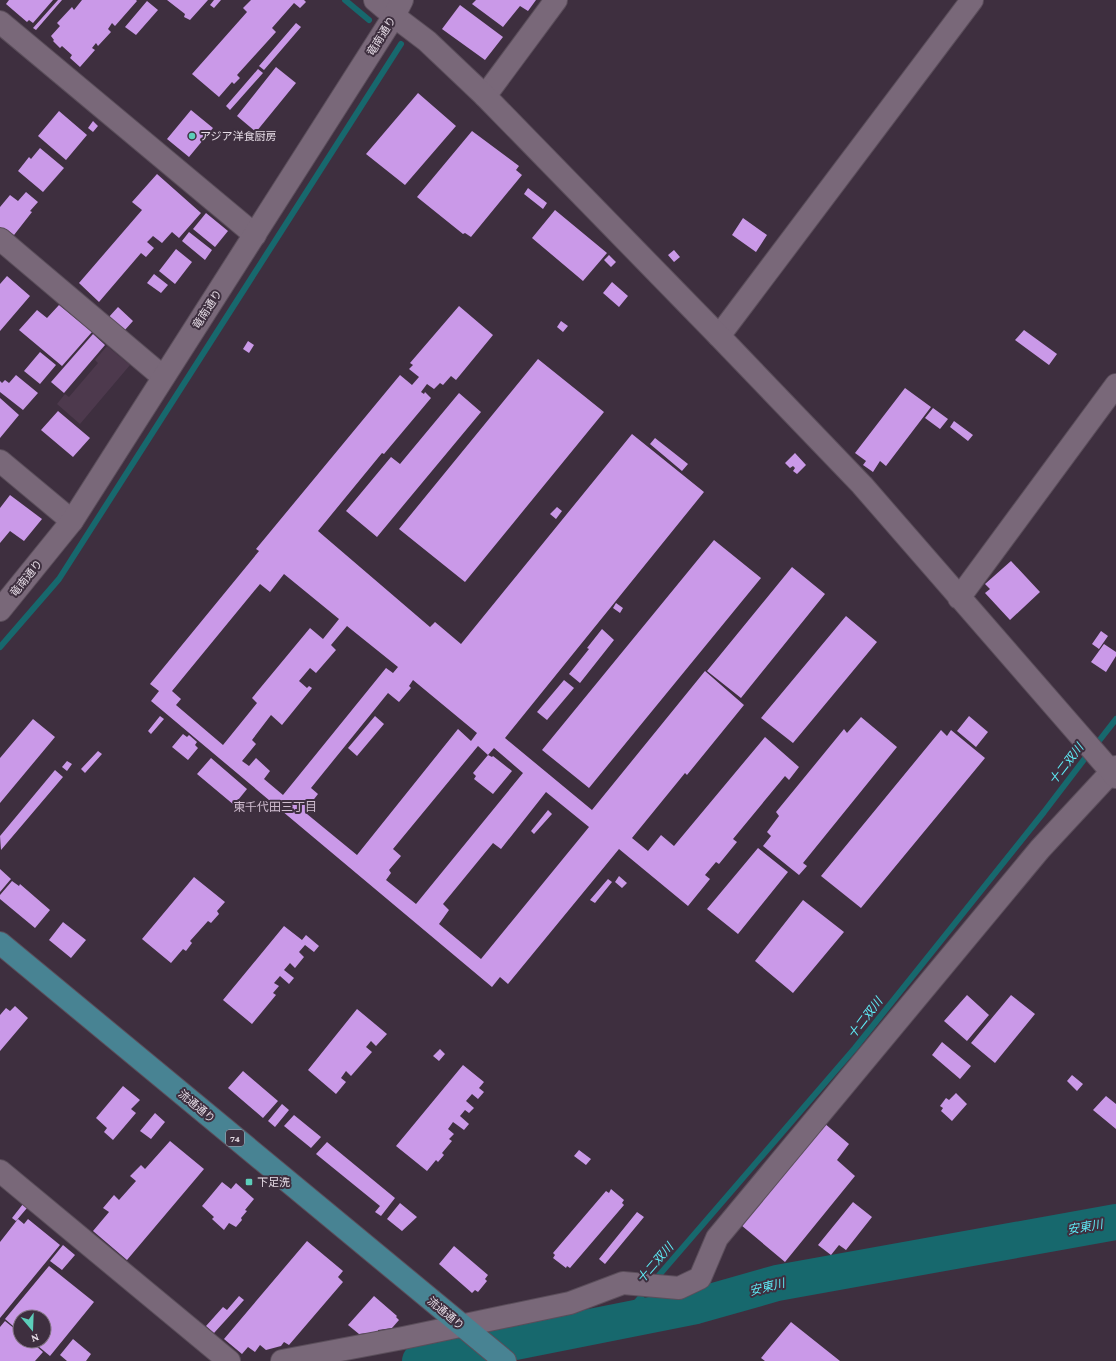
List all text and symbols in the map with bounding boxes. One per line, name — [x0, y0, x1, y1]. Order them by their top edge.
street label: 竜南通り — [364, 14, 398, 58]
place label: アジア洋食厨房 — [200, 130, 277, 142]
marker: アジア洋食厨房 — [187, 131, 197, 141]
street label: 竜南通り — [190, 287, 224, 331]
street label: 竜南通り — [7, 557, 45, 599]
water label: 十二双川 — [1046, 739, 1088, 787]
district label: 東千代田三丁目 — [233, 800, 317, 814]
water label: 十二双川 — [845, 993, 887, 1041]
street label: 流通通り — [176, 1087, 218, 1125]
road number: 74 — [226, 1130, 244, 1146]
place label: 下足洗 — [257, 1176, 290, 1188]
marker: 下足洗 — [244, 1177, 254, 1187]
water label: 安東川 — [1066, 1217, 1106, 1237]
water label: 十二双川 — [634, 1239, 677, 1286]
water label: 安東川 — [748, 1275, 788, 1298]
street label: 流通通り — [425, 1294, 467, 1332]
north arrow — [12, 1309, 52, 1349]
text: N — [29, 1332, 41, 1346]

